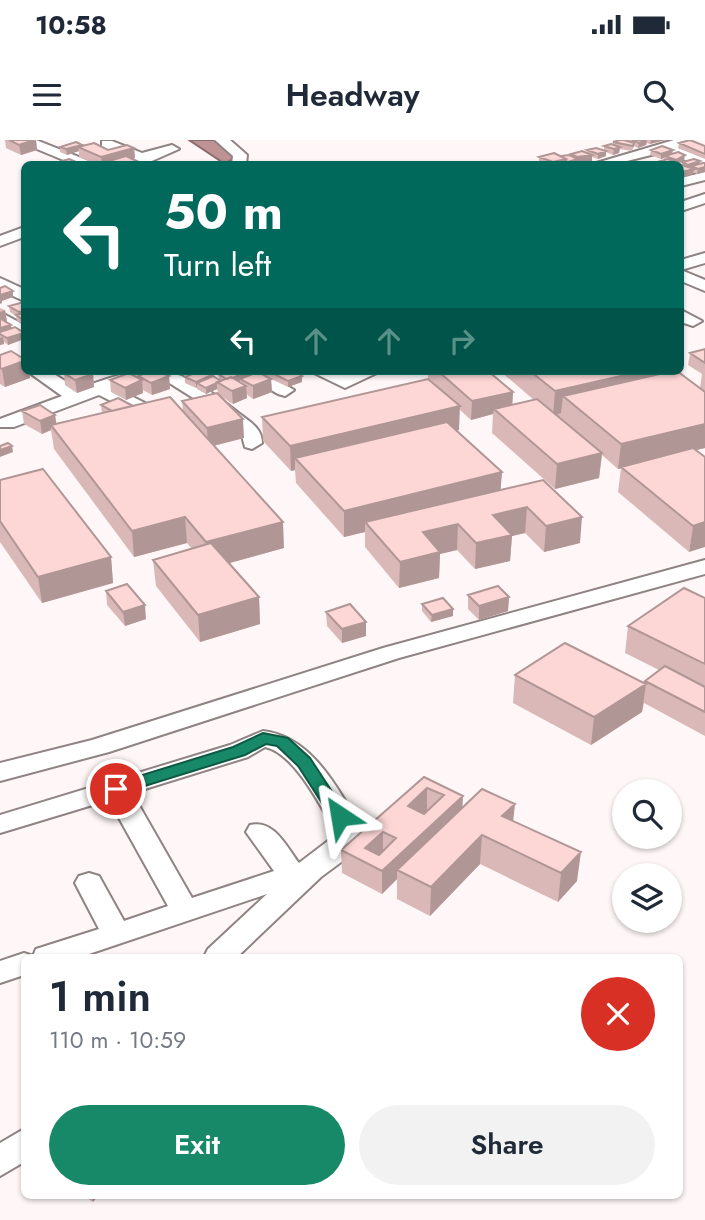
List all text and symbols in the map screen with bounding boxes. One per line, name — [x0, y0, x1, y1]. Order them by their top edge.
text: 10:58 — [35, 6, 107, 44]
text: Headway — [285, 72, 420, 118]
icon: menu — [28, 76, 66, 114]
icon: search — [639, 76, 677, 114]
text: 50 m — [164, 177, 283, 247]
icon: left — [49, 189, 140, 280]
text: Turn left — [164, 242, 271, 288]
icon: left — [224, 322, 262, 360]
icon: ahead — [297, 322, 335, 360]
icon: ahead — [370, 322, 408, 360]
icon: right — [443, 322, 481, 360]
pin — [86, 759, 146, 819]
icon: arrive — [97, 770, 135, 808]
position arrow — [303, 779, 377, 853]
map controls — [612, 779, 682, 933]
button: search — [612, 779, 682, 849]
button: layers — [612, 863, 682, 933]
text: 1 min — [49, 966, 151, 1027]
button: close — [581, 977, 655, 1051]
text: 110 m · 10:59 — [49, 1023, 186, 1057]
button: Exit — [49, 1105, 345, 1185]
button: Share — [359, 1105, 655, 1185]

